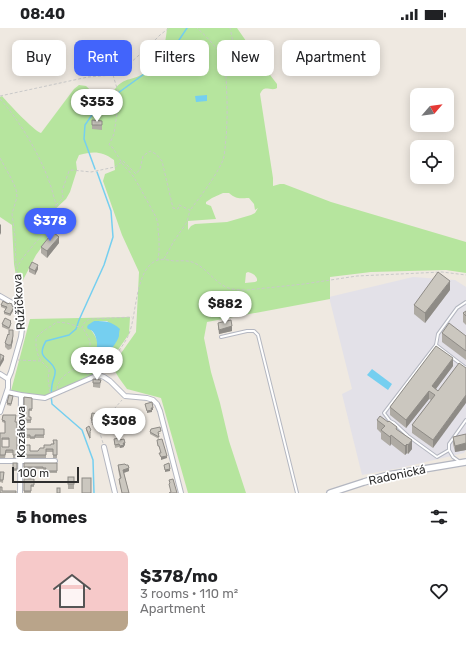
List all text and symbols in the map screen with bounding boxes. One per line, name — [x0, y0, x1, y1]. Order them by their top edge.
text: 08:40 — [20, 5, 65, 23]
chip: Buy — [12, 40, 66, 76]
chip: Rent — [74, 40, 132, 76]
chip: Filters — [140, 40, 209, 76]
chip: New — [217, 40, 274, 76]
chip: Apartment — [282, 40, 380, 76]
north arrow — [410, 88, 454, 132]
map controls — [410, 88, 454, 184]
pin: $353 — [73, 89, 121, 123]
text: $353 — [80, 94, 114, 109]
button: locate — [410, 140, 454, 184]
pin: $378 — [26, 208, 74, 242]
text: $378 — [33, 213, 67, 228]
street label: Růžičkova — [10, 273, 28, 331]
pin: $882 — [201, 291, 249, 325]
text: $882 — [208, 296, 242, 311]
pin: $268 — [73, 347, 121, 381]
text: $268 — [80, 352, 114, 367]
street label: Kozákova — [14, 406, 28, 458]
pin: $308 — [95, 408, 143, 442]
text: $308 — [102, 413, 136, 428]
street label: Radonická — [367, 462, 427, 488]
scale bar — [12, 465, 79, 484]
text: 100 m — [18, 467, 49, 480]
icon: filters — [428, 506, 450, 528]
text: 5 homes — [16, 507, 87, 527]
text: $378/mo — [140, 566, 218, 586]
icon: home — [48, 567, 96, 615]
icon: heart — [428, 580, 450, 602]
text: 3 rooms · 110 m² — [140, 586, 238, 601]
text: Apartment — [140, 601, 205, 616]

